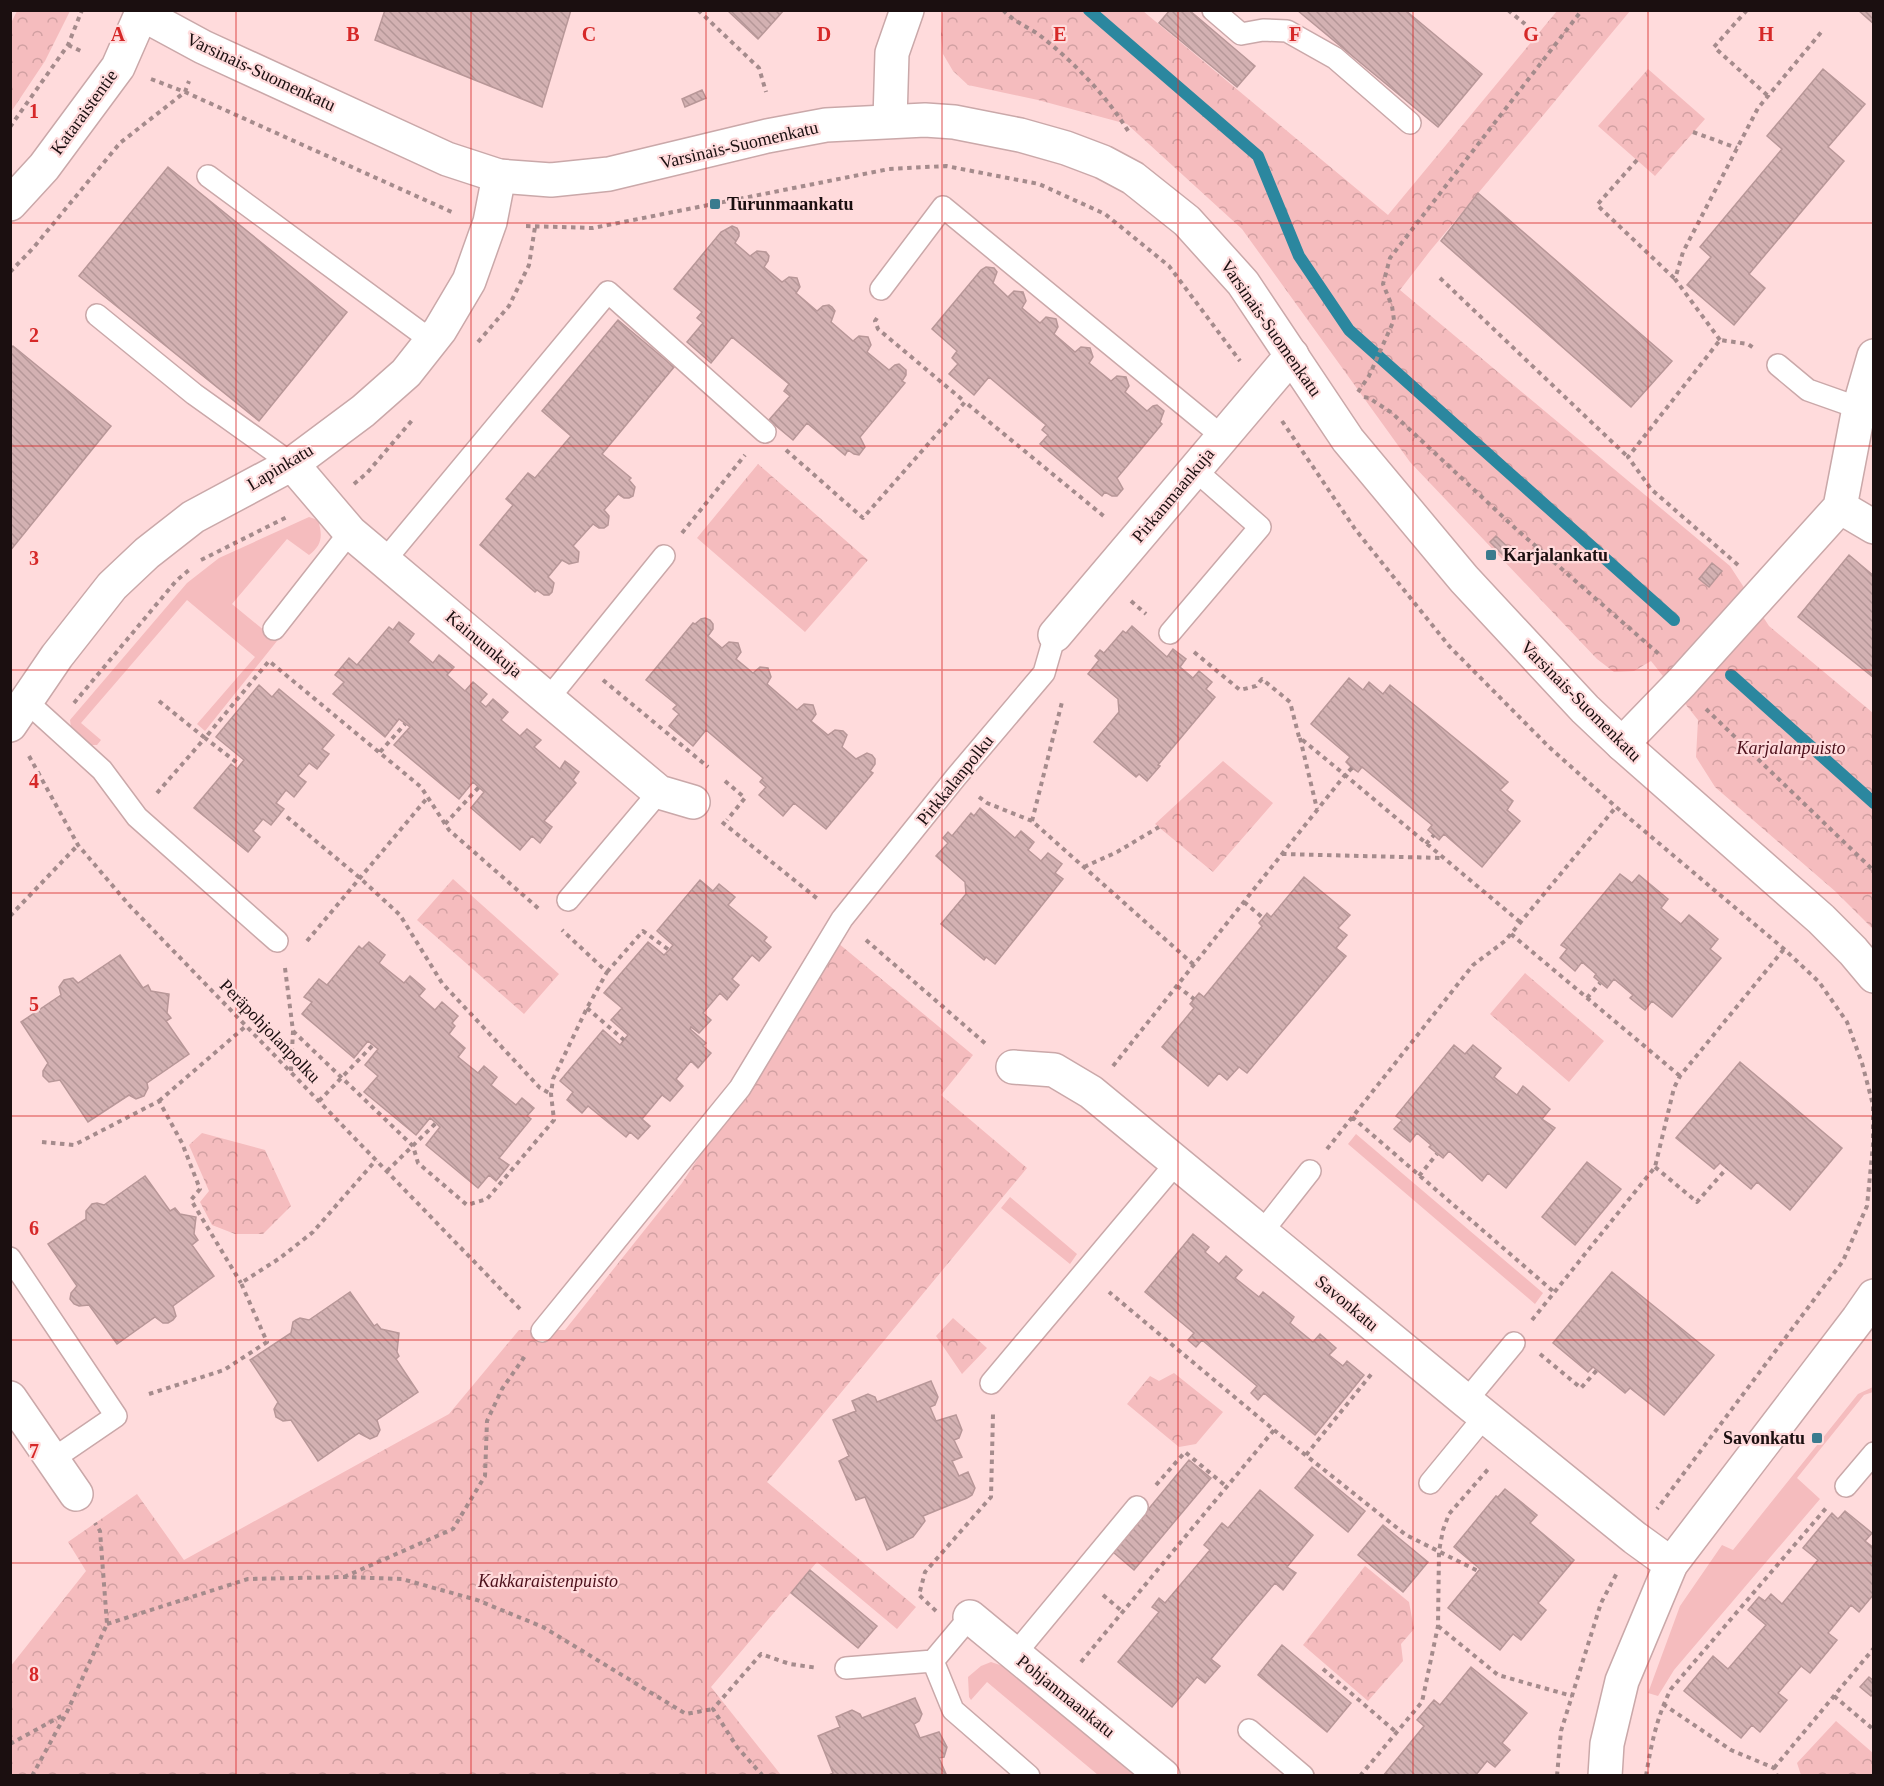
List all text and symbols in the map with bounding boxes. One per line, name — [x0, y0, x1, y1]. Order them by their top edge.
text: A — [111, 23, 126, 45]
text: B — [346, 23, 360, 45]
text: C — [582, 23, 596, 45]
text: D — [817, 23, 831, 45]
text: E — [1053, 23, 1067, 45]
text: F — [1289, 23, 1301, 45]
text: G — [1523, 23, 1539, 45]
text: H — [1758, 23, 1774, 45]
street label: Varsinais-Suomenkatu — [183, 29, 339, 115]
street label: Kataraistentie — [47, 66, 121, 158]
text: 1 — [29, 100, 39, 122]
street label: Varsinais-Suomenkatu — [658, 117, 820, 173]
place label: Turunmaankatu — [727, 194, 853, 214]
marker: Turunmaankatu — [708, 197, 722, 211]
street label: Varsinais-Suomenkatu — [1216, 256, 1326, 400]
text: 2 — [29, 324, 39, 346]
street label: Lapinkatu — [244, 440, 316, 494]
street label: Pirkanmaankuja — [1128, 444, 1218, 546]
place label: Karjalankatu — [1503, 545, 1608, 565]
text: 3 — [29, 547, 39, 569]
marker: Karjalankatu — [1484, 548, 1498, 562]
street label: Kainuunkuja — [442, 606, 526, 682]
street label: Varsinais-Suomenkatu — [1517, 637, 1645, 765]
street label: Pirkkalanpolku — [913, 731, 997, 829]
park label: Karjalanpuisto — [1735, 738, 1846, 758]
text: 4 — [29, 770, 39, 792]
street label: Peräpohjolanpolku — [216, 975, 324, 1087]
text: 5 — [29, 993, 39, 1015]
text: 6 — [29, 1217, 39, 1239]
street label: Savonkatu — [1311, 1271, 1383, 1335]
place label: Savonkatu — [1723, 1428, 1805, 1448]
marker: Savonkatu — [1810, 1431, 1824, 1445]
text: 7 — [29, 1440, 39, 1462]
park label: Kakkaraistenpuisto — [477, 1571, 618, 1591]
street label: Pohjanmaankatu — [1013, 1650, 1119, 1742]
text: 8 — [29, 1663, 39, 1685]

